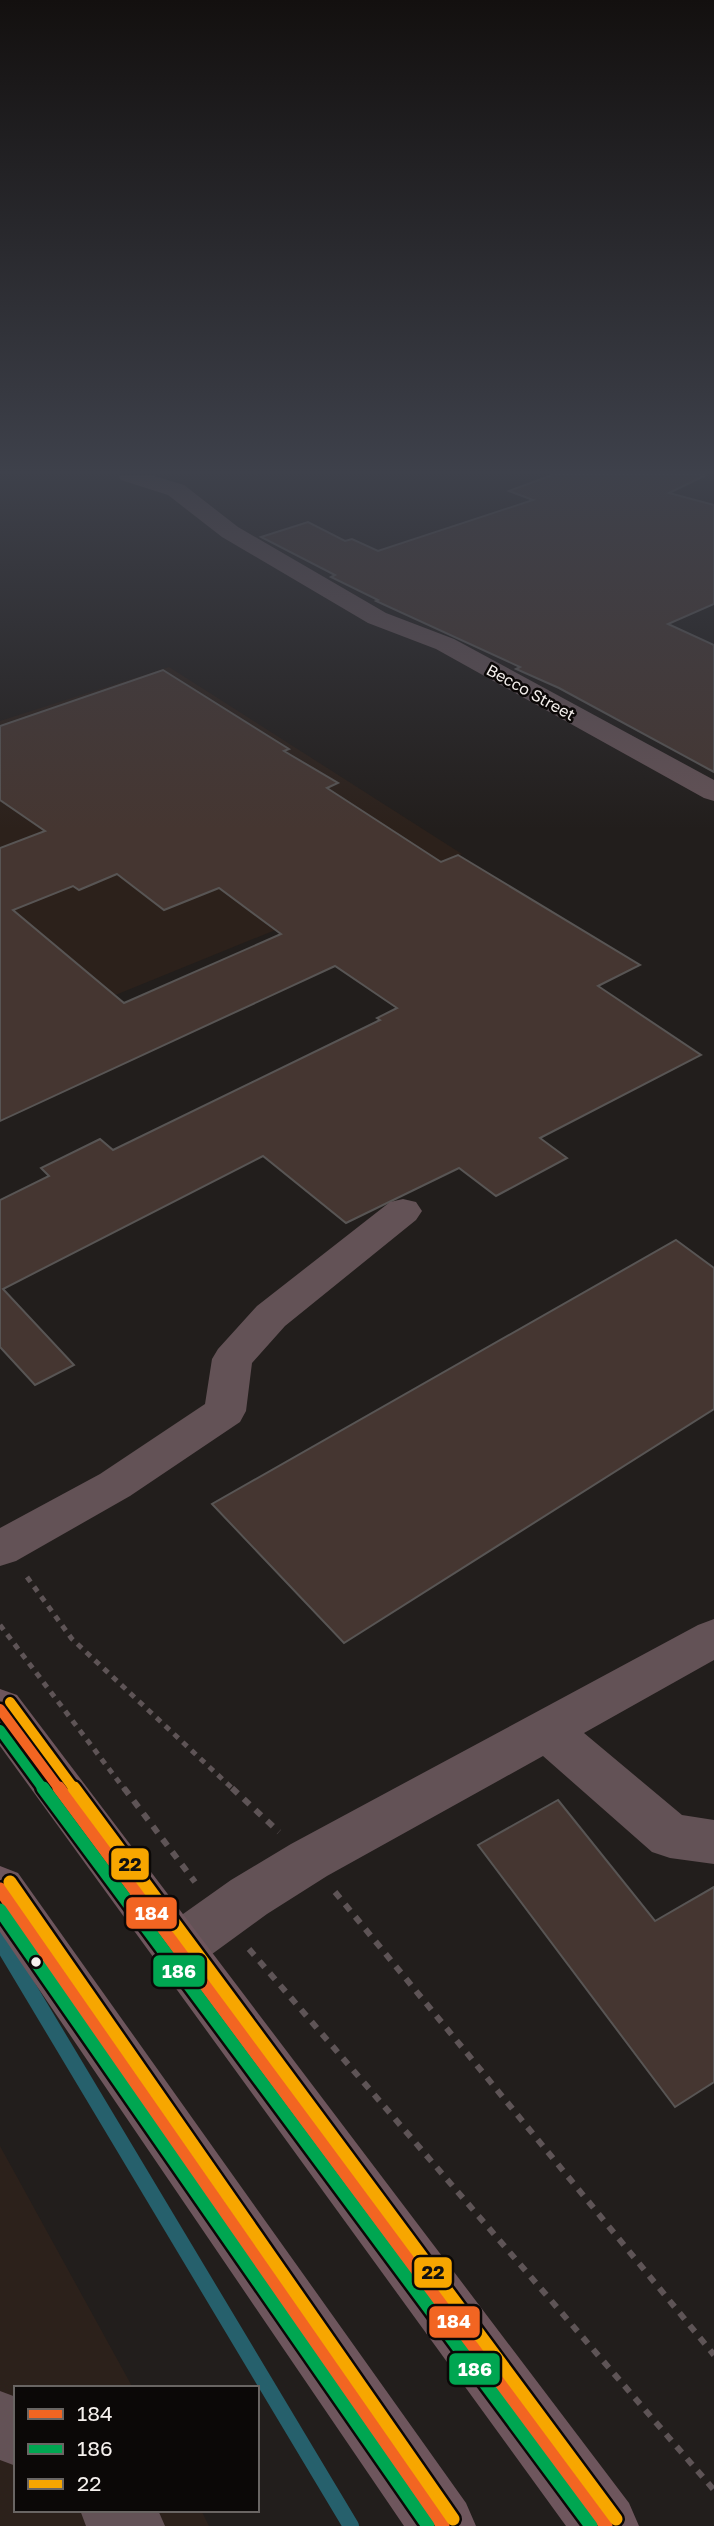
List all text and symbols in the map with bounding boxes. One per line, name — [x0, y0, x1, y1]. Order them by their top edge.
street label: Becco Street — [483, 659, 579, 725]
line badge: 22 — [110, 1847, 150, 1881]
text: 22 — [118, 1852, 142, 1875]
line badge: 184 — [125, 1896, 178, 1930]
text: 184 — [135, 1901, 169, 1924]
line badge: 186 — [152, 1954, 206, 1988]
unlabelled marker — [29, 1955, 43, 1969]
text: 186 — [162, 1959, 196, 1982]
line badge: 22 — [413, 2256, 453, 2289]
text: 22 — [421, 2260, 445, 2283]
line badge: 184 — [428, 2305, 481, 2339]
text: 184 — [437, 2309, 471, 2332]
line badge: 186 — [448, 2352, 501, 2386]
text: 186 — [458, 2357, 492, 2380]
legend — [14, 2386, 259, 2512]
text: 184 — [77, 2400, 113, 2426]
text: 186 — [77, 2435, 113, 2461]
text: 22 — [77, 2470, 101, 2496]

